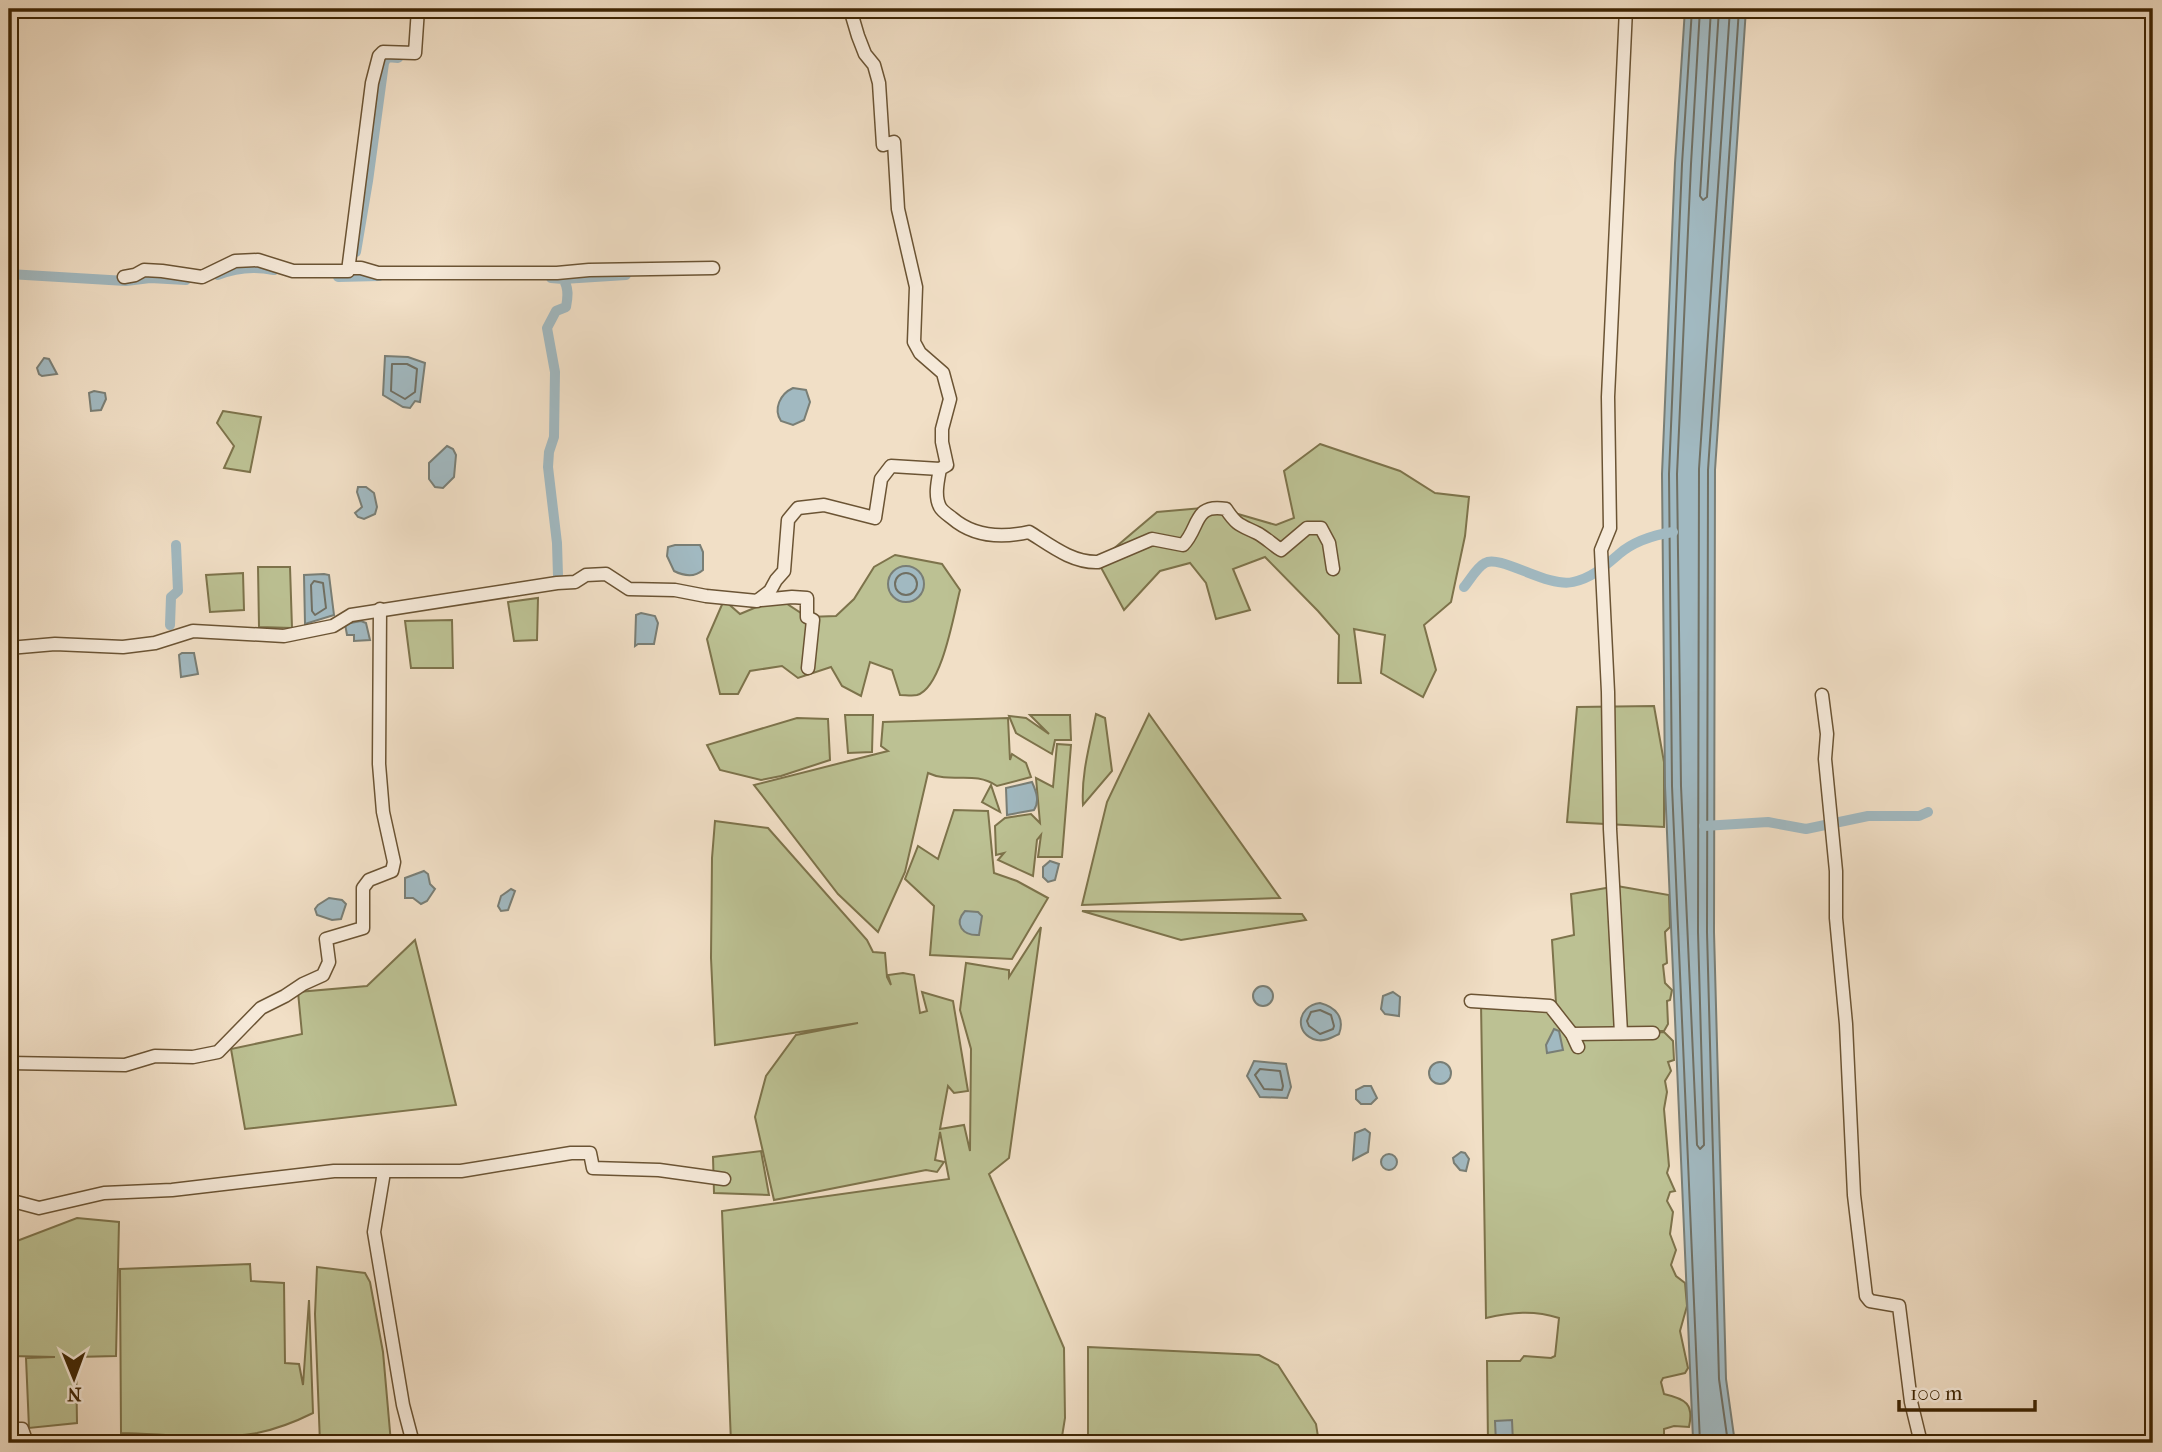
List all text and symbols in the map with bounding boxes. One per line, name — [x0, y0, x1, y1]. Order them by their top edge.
north arrow — [38, 1344, 108, 1414]
scale bar — [1899, 1368, 2036, 1412]
text: 100 m — [1910, 1381, 1963, 1405]
text: N — [66, 1383, 82, 1405]

